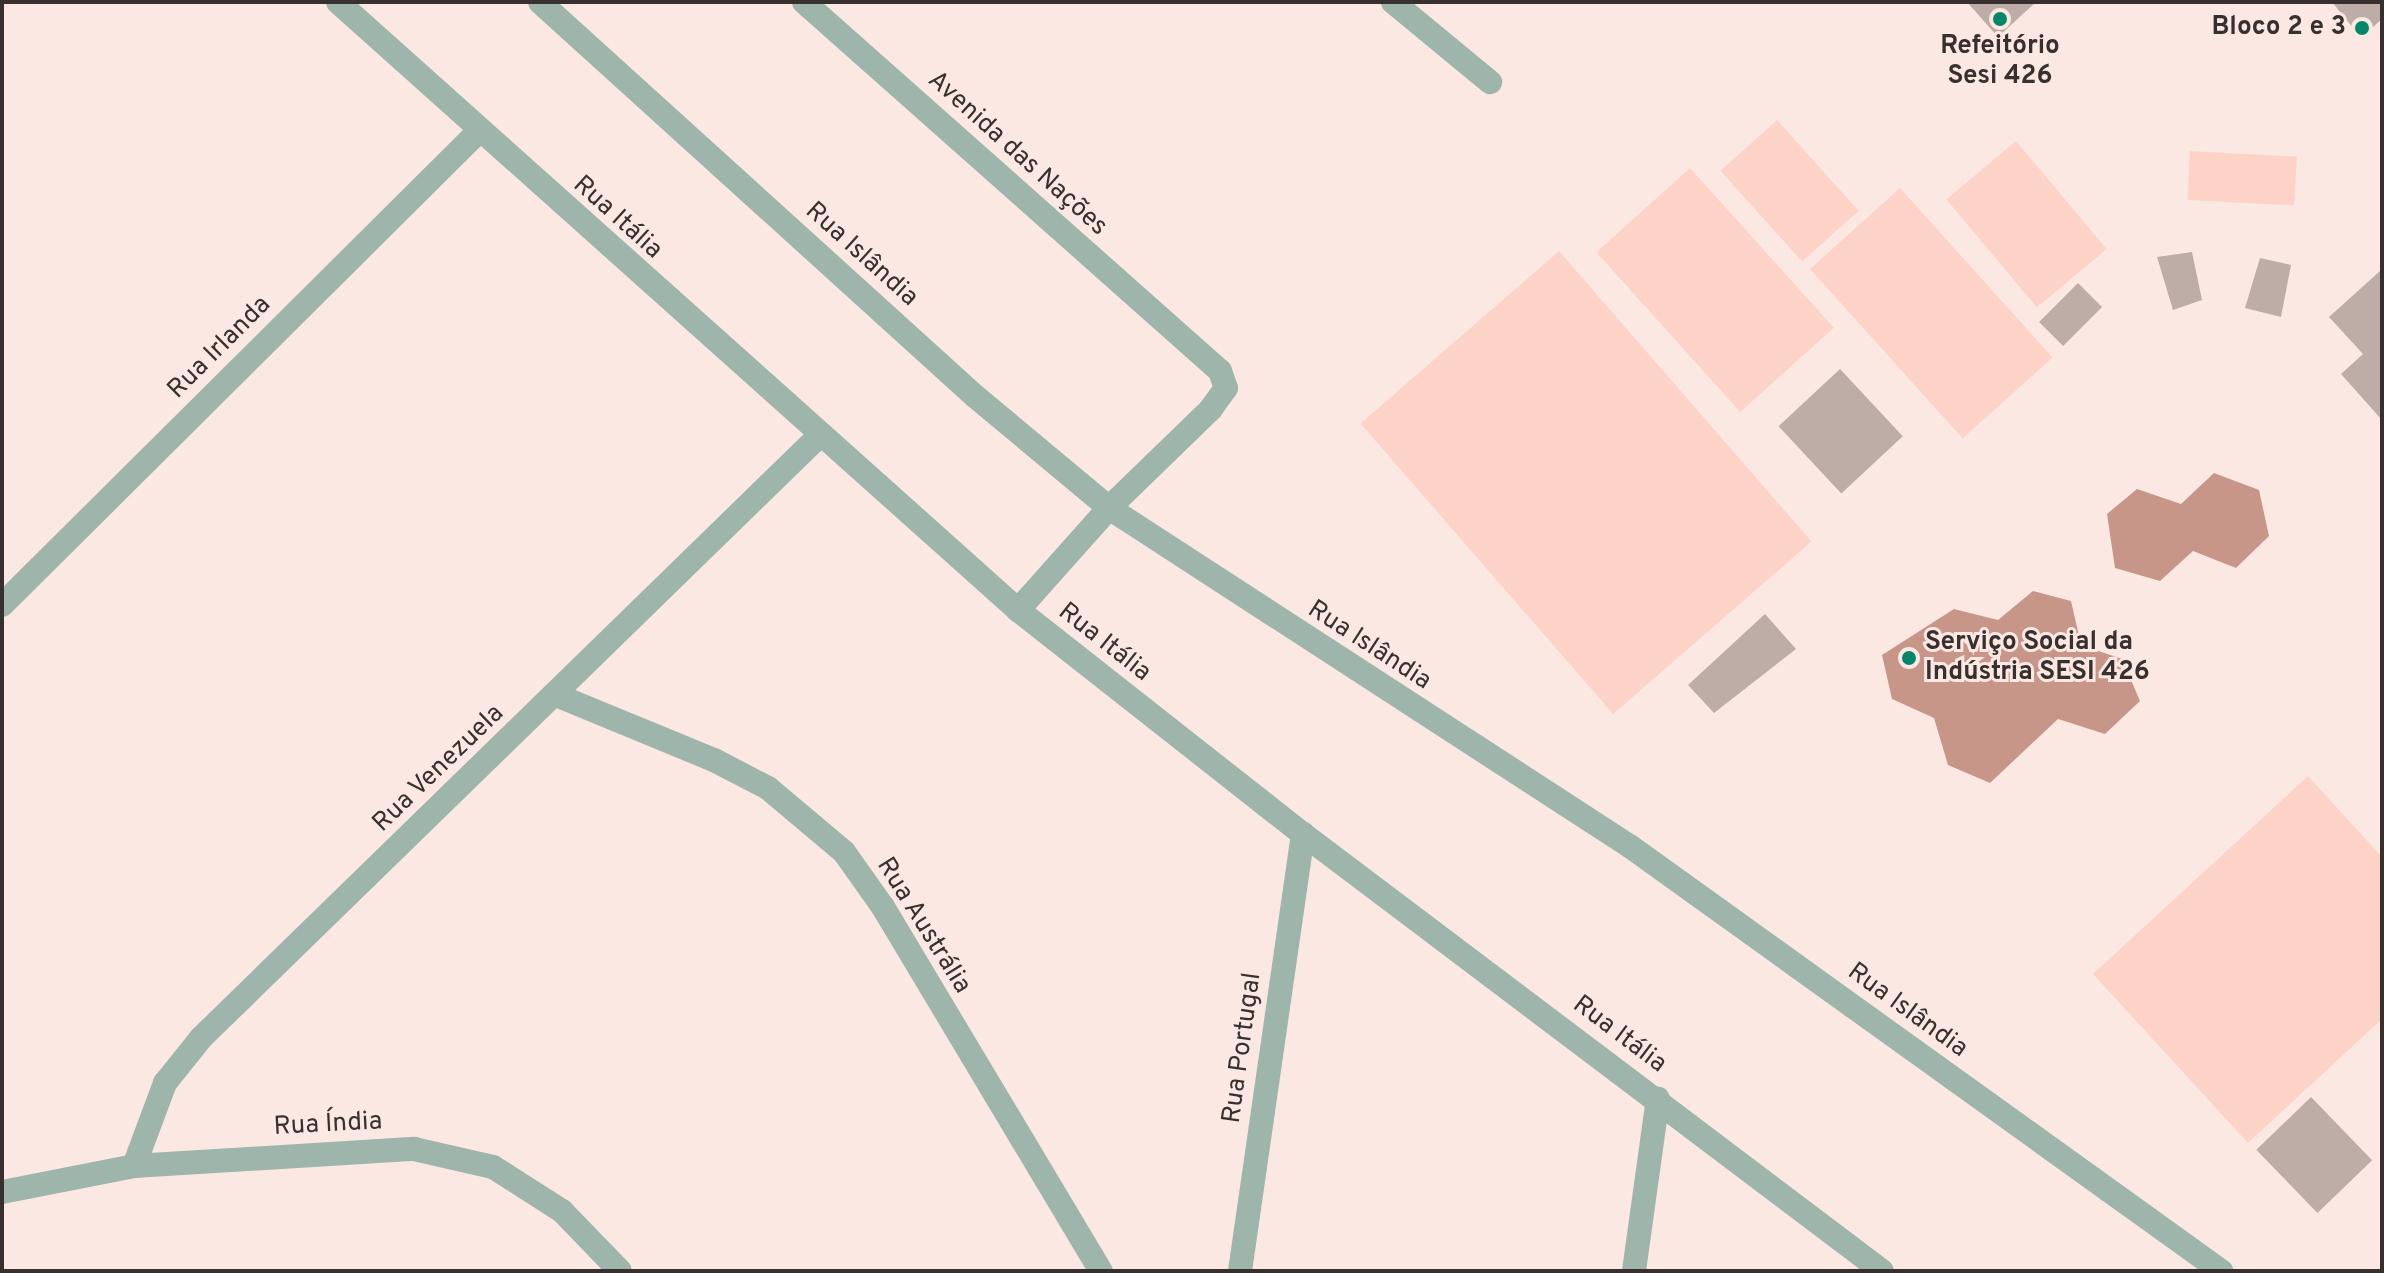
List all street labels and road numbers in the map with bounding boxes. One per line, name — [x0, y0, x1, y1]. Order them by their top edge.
street label: Avenida das Nações — [921, 65, 1113, 243]
street label: Rua Itália — [566, 170, 668, 266]
street label: Rua Islândia — [798, 196, 924, 314]
street label: Rua Irlanda — [162, 290, 278, 406]
street label: Rua Islândia — [1301, 595, 1437, 697]
street label: Rua Itália — [1051, 597, 1157, 689]
street label: Rua Venezuela — [367, 698, 511, 840]
street label: Rua Austrália — [869, 852, 977, 1000]
street label: Rua Islândia — [1841, 957, 1973, 1065]
street label: Rua Portugal — [1217, 971, 1269, 1125]
street label: Rua Itália — [1566, 990, 1672, 1080]
street label: Rua Índia — [273, 1107, 383, 1143]

